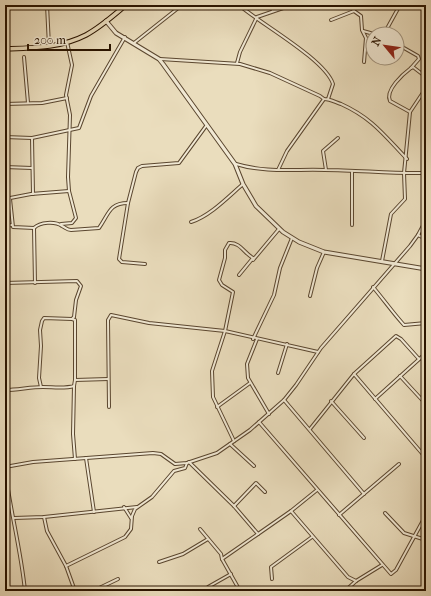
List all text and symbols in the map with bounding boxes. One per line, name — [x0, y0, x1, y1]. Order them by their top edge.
scale bar — [28, 26, 110, 52]
north arrow — [365, 26, 405, 66]
text: 200 m — [34, 33, 66, 47]
text: N — [369, 34, 385, 48]

